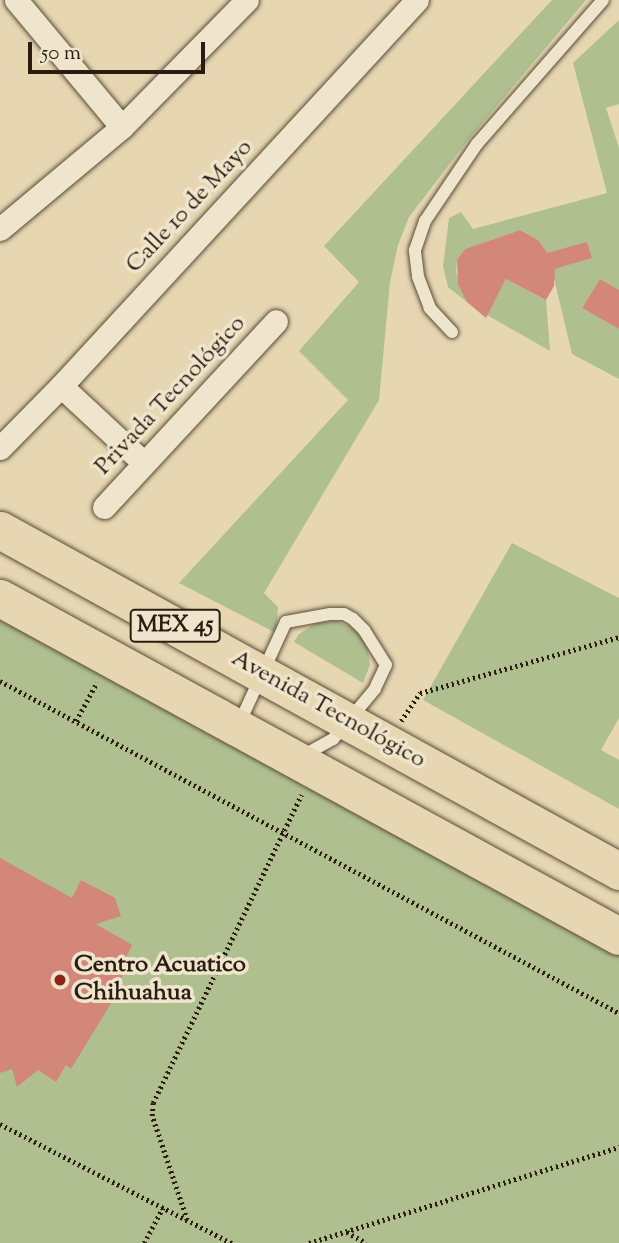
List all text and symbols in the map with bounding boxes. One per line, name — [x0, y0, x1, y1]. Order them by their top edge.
scale bar — [32, 28, 208, 72]
text: 50 m — [41, 39, 81, 69]
street label: Calle 10 de Mayo — [121, 134, 259, 280]
street label: Privada Tecnológico — [90, 310, 252, 482]
road number: MEX 45 — [130, 606, 220, 646]
street label: Avenida Tecnológico — [226, 645, 430, 775]
place label: Centro Acuatico Chihuahua — [74, 952, 246, 1008]
marker: Centro Acuatico Chihuahua — [52, 972, 68, 988]

